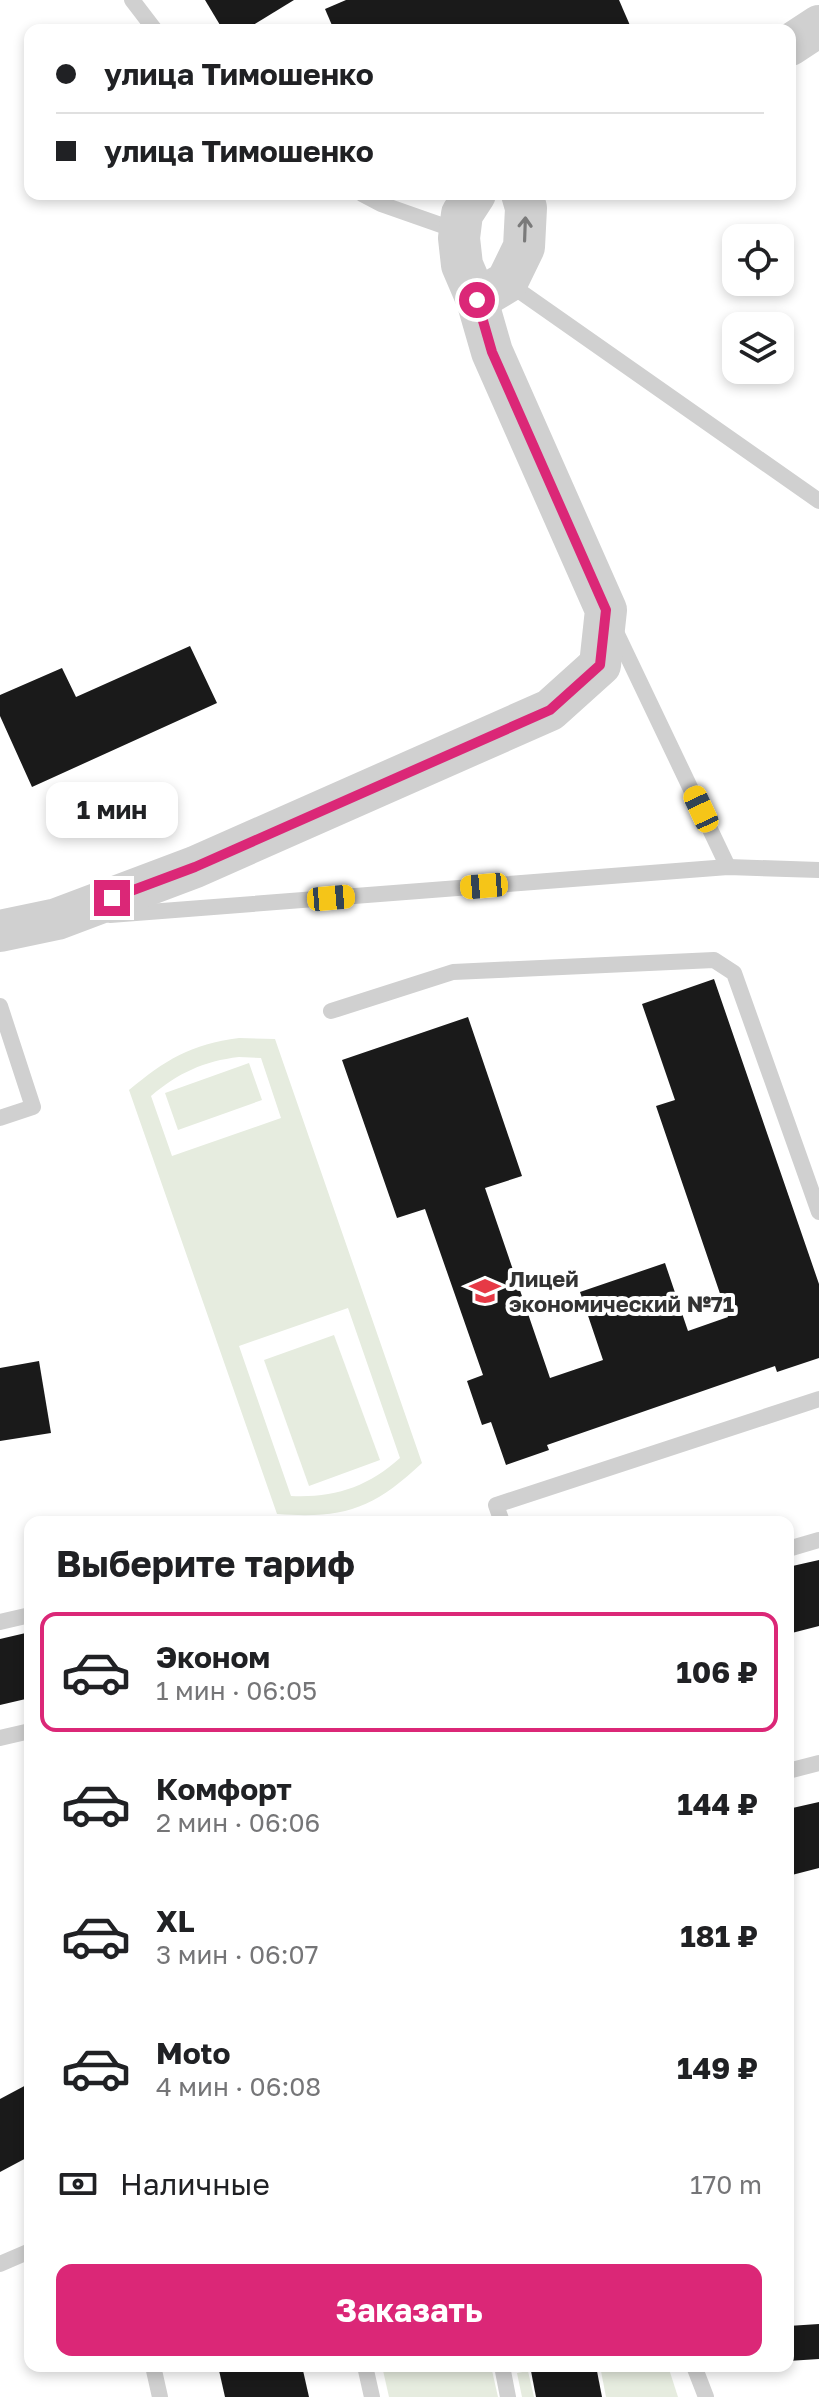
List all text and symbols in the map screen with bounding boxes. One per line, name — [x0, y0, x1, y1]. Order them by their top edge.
text: улица Тимошенко — [104, 56, 374, 92]
text: улица Тимошенко — [104, 133, 374, 169]
one-way arrow — [518, 216, 533, 243]
map controls — [722, 224, 794, 384]
button: locate — [722, 224, 794, 296]
route start — [459, 282, 495, 318]
button: layers — [722, 312, 794, 384]
callout: 1 мин — [46, 782, 178, 838]
car — [680, 782, 722, 836]
text: 1 мин — [77, 794, 147, 825]
car — [459, 872, 509, 900]
route end — [94, 880, 130, 916]
car — [306, 884, 356, 912]
place label: Лицей экономический №71 — [509, 1265, 734, 1317]
school or university icon: Лицей экономический №71 — [468, 1274, 502, 1308]
text: Выберите тариф — [56, 1542, 355, 1585]
icon: car — [60, 1636, 132, 1708]
text: Эконом — [156, 1639, 270, 1675]
text: 106 ₽ — [676, 1654, 758, 1690]
text: 1 мин · 06:05 — [156, 1675, 317, 1706]
icon: car — [60, 1768, 132, 1840]
text: Комфорт — [156, 1771, 292, 1807]
text: 144 ₽ — [677, 1786, 758, 1822]
text: 2 мин · 06:06 — [156, 1807, 320, 1838]
icon: car — [60, 1900, 132, 1972]
text: XL — [156, 1903, 195, 1939]
text: 181 ₽ — [680, 1918, 758, 1954]
text: 3 мин · 06:07 — [156, 1939, 319, 1970]
icon: car — [60, 2032, 132, 2104]
text: Moto — [156, 2035, 231, 2071]
text: 149 ₽ — [677, 2050, 758, 2086]
text: 4 мин · 06:08 — [156, 2071, 321, 2102]
icon: cash — [56, 2162, 100, 2206]
text: Наличные — [120, 2166, 270, 2202]
text: 170 m — [690, 2169, 762, 2200]
button: Заказать — [56, 2264, 762, 2356]

